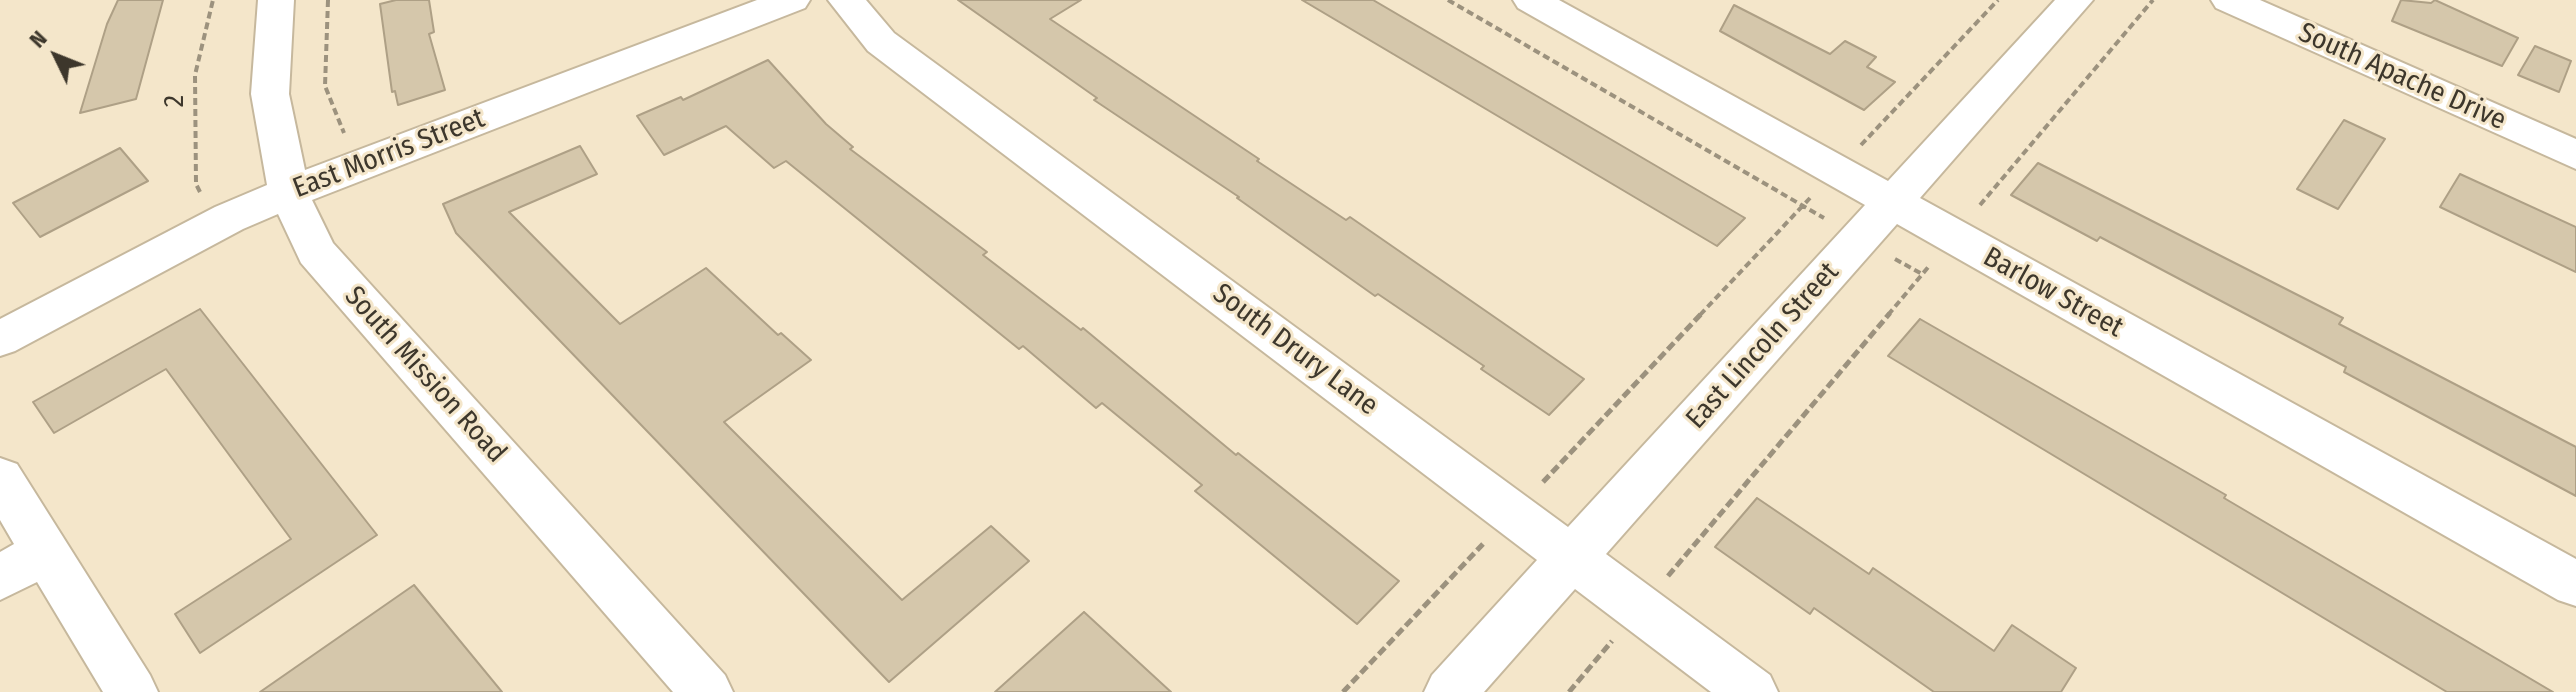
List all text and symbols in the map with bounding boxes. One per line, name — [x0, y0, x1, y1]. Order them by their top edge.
north arrow — [16, 16, 96, 96]
street label: South Apache Drive — [2293, 16, 2511, 138]
text: N — [24, 25, 52, 53]
street label: 2 — [158, 95, 192, 107]
street label: East Morris Street — [288, 102, 490, 206]
street label: Barlow Street — [1977, 241, 2129, 345]
street label: East Lincoln Street — [1680, 256, 1846, 436]
street label: South Drury Lane — [1206, 277, 1384, 423]
street label: South Mission Road — [337, 280, 513, 470]

